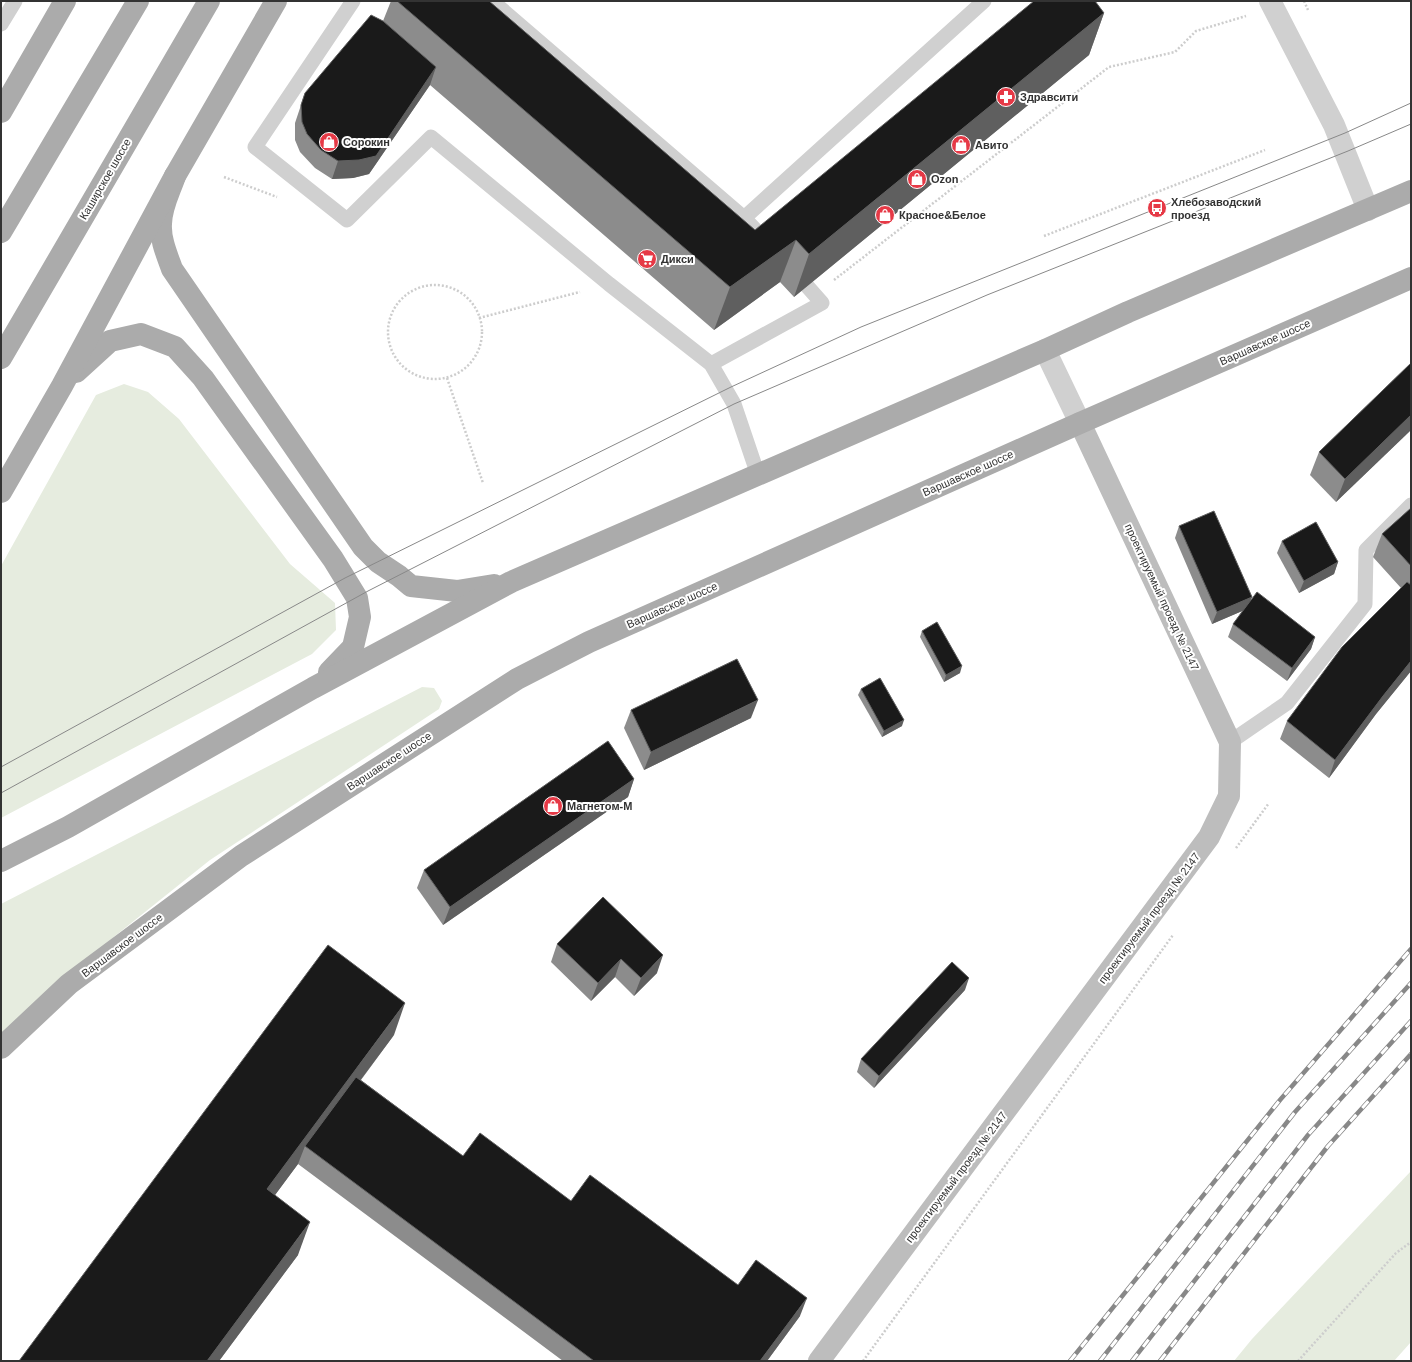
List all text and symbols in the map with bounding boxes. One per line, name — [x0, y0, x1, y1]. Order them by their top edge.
pharmacy icon: Здравсити — [995, 86, 1017, 108]
place label: Здравсити — [1020, 91, 1078, 103]
shop icon: Сорокин — [318, 131, 340, 153]
shop icon: Авито — [950, 134, 972, 156]
street label: Каширское шоссе — [77, 136, 133, 222]
place label: Сорокин — [343, 136, 390, 148]
place label: Авито — [975, 139, 1009, 151]
shop icon: Ozon — [906, 168, 928, 190]
place label: Ozon — [931, 173, 959, 185]
place label: Хлебозаводский проезд — [1171, 196, 1261, 221]
bus stop icon: Хлебозаводский проезд — [1146, 197, 1168, 219]
shop icon: Красное&Белое — [874, 204, 896, 226]
place label: Красное&Белое — [899, 209, 986, 221]
supermarket icon: Дикси — [636, 248, 658, 270]
place label: Дикси — [661, 253, 694, 265]
street label: Варшавское шоссе — [1218, 317, 1312, 367]
street label: Варшавское шоссе — [921, 448, 1015, 498]
street label: проектируемый проезд № 2147 — [1123, 522, 1201, 672]
street label: Варшавское шоссе — [625, 580, 719, 630]
street label: Варшавское шоссе — [345, 729, 433, 793]
shop icon: Магнетом-М — [542, 795, 564, 817]
place label: Магнетом-М — [567, 800, 632, 812]
street label: проектируемый проезд № 2147 — [1096, 850, 1202, 986]
street label: Варшавское шоссе — [79, 911, 165, 979]
street label: проектируемый проезд № 2147 — [903, 1109, 1009, 1245]

